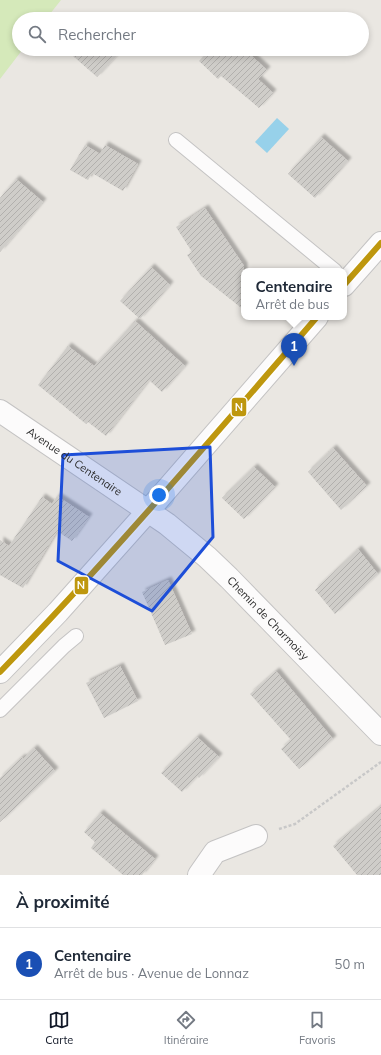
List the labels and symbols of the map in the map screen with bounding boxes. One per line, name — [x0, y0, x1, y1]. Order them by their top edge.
pin: 1 — [281, 333, 307, 366]
line badge: N — [231, 397, 247, 417]
text: N — [235, 400, 243, 414]
street label: Avenue du Centenaire — [24, 424, 125, 499]
your location — [149, 485, 169, 505]
street label: Chemin de Charmoisy — [224, 573, 312, 663]
line badge: N — [74, 576, 89, 595]
text: N — [77, 578, 85, 592]

